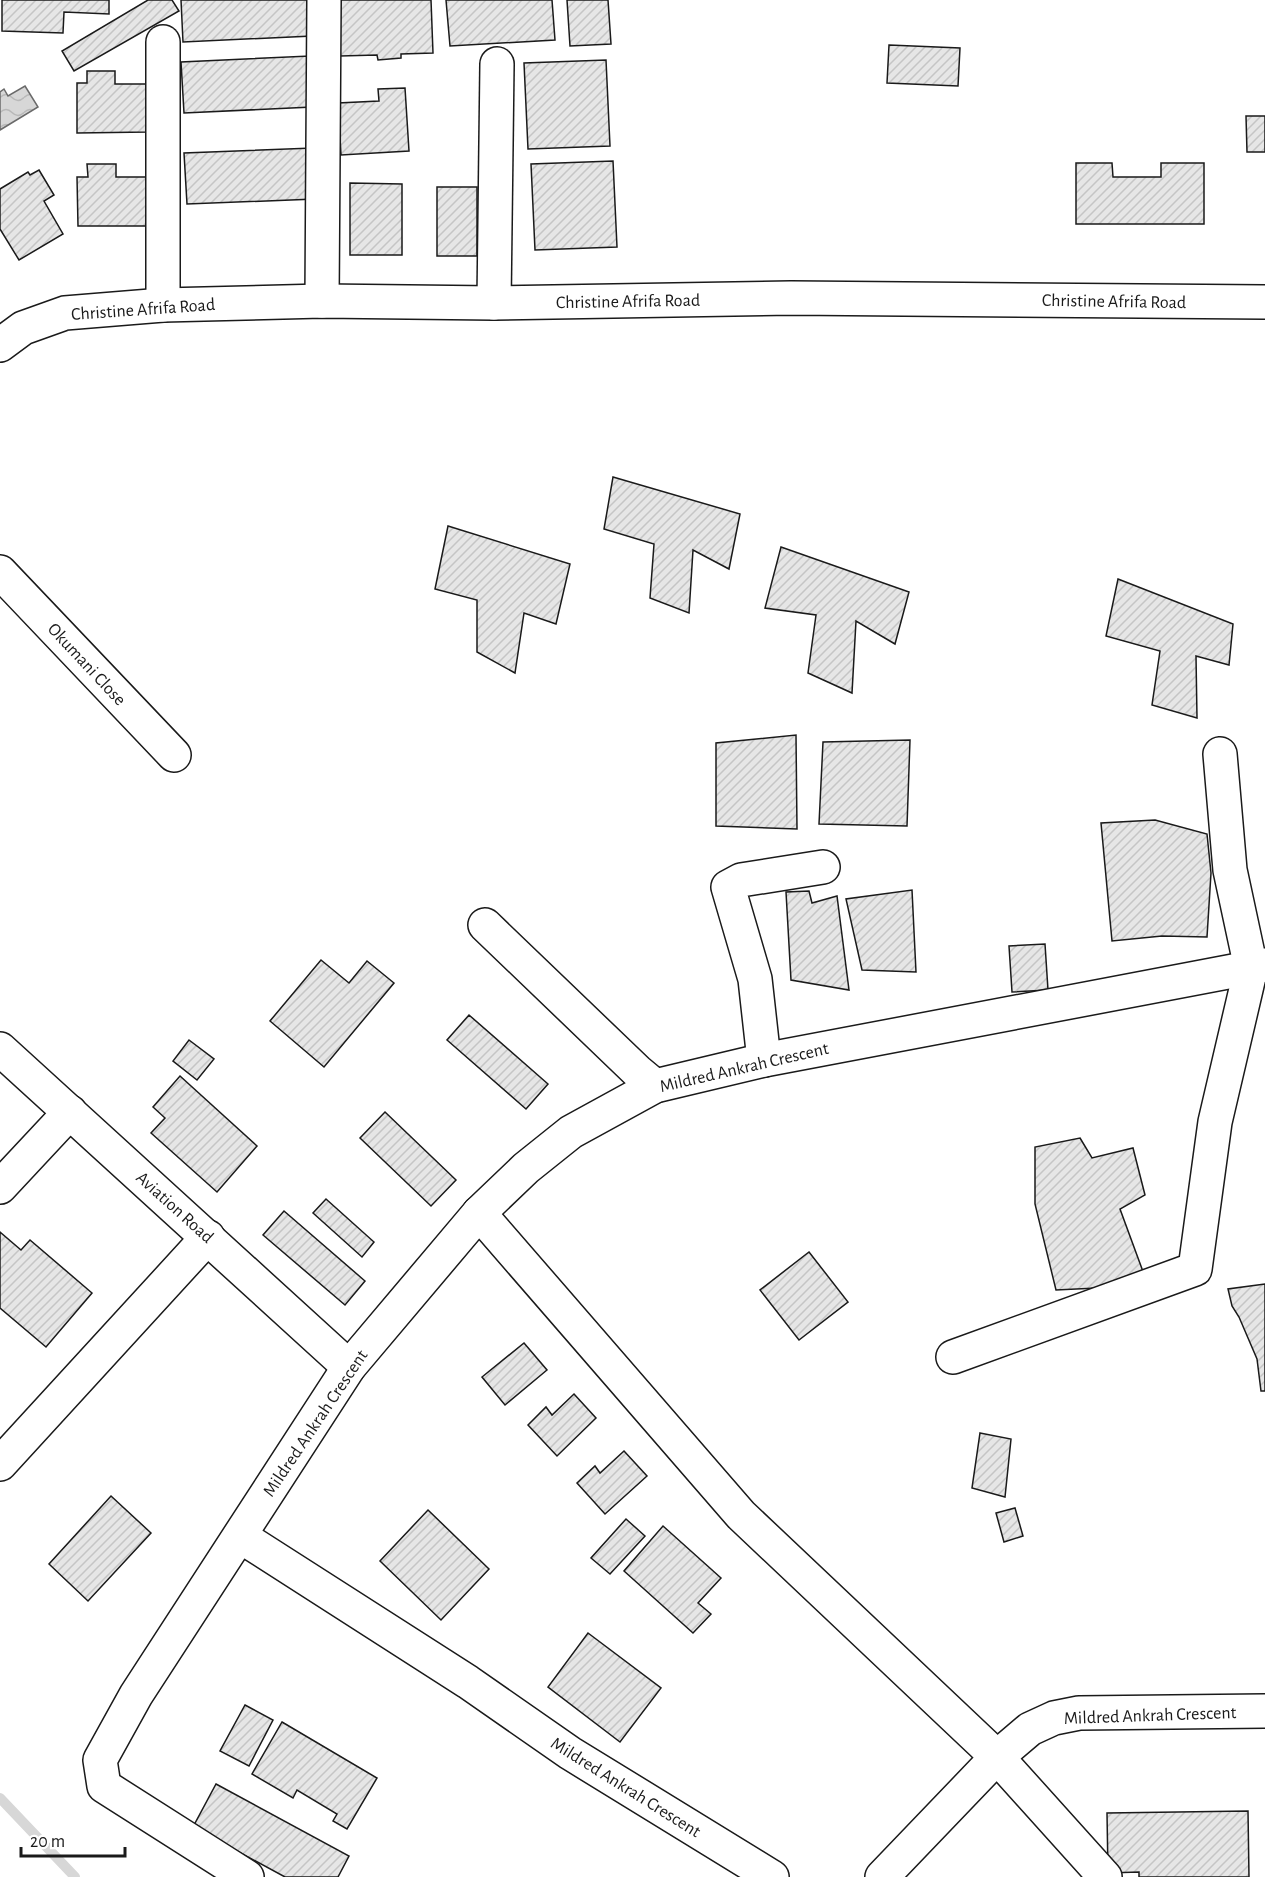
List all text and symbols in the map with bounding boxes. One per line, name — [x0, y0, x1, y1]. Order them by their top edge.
street label: Christine Afrifa Road — [556, 292, 700, 312]
street label: Christine Afrifa Road — [1042, 292, 1186, 312]
street label: Christine Afrifa Road — [70, 296, 216, 324]
street label: Okumani Close — [44, 620, 129, 709]
street label: Mildred Ankrah Crescent — [658, 1040, 831, 1096]
street label: Aviation Road — [132, 1169, 216, 1247]
street label: Mildred Ankrah Crescent — [260, 1347, 372, 1500]
street label: Mildred Ankrah Crescent — [1063, 1704, 1237, 1728]
street label: Mildred Ankrah Crescent — [547, 1734, 704, 1841]
scale bar — [21, 1820, 124, 1858]
text: 20 m — [30, 1833, 65, 1851]

